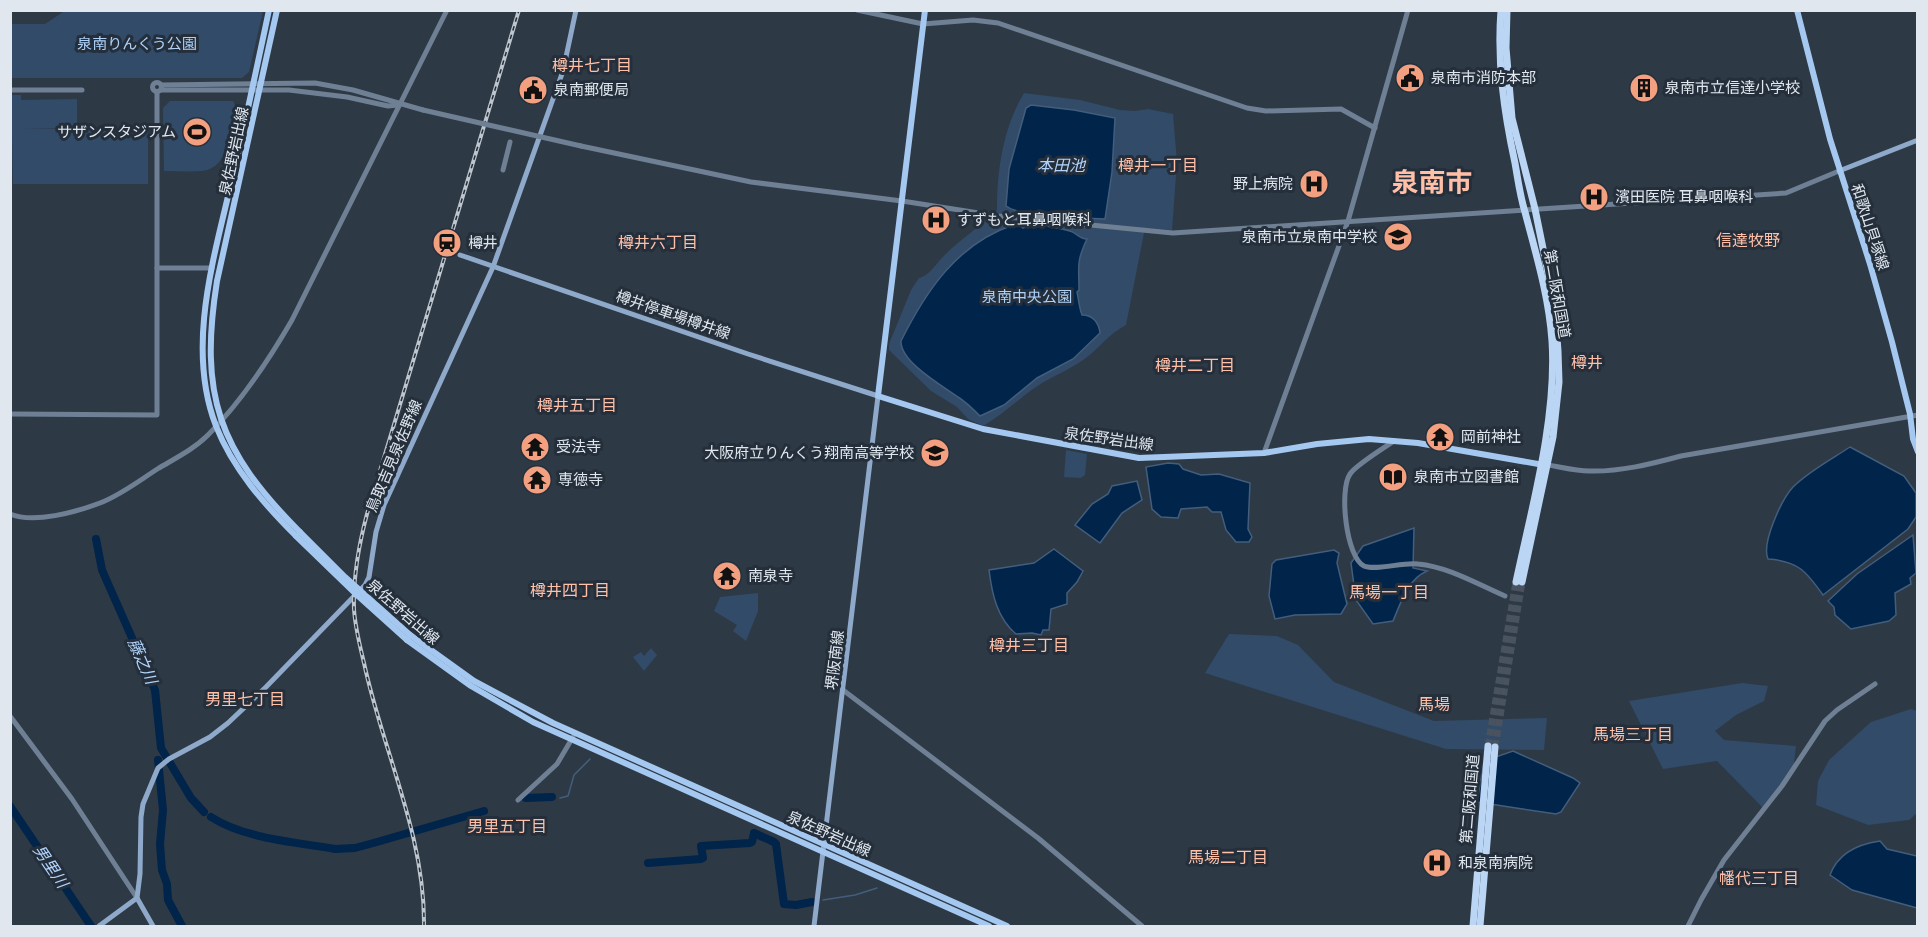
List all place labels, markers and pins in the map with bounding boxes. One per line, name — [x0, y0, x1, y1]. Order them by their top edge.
public building icon: 泉南市消防本部 — [1394, 62, 1426, 94]
place label: 泉南市消防本部 — [1431, 68, 1536, 87]
building icon: 泉南市立信達小学校 — [1628, 72, 1660, 104]
public building icon: 泉南郵便局 — [517, 74, 549, 106]
place label: 泉南市立信達小学校 — [1665, 78, 1800, 97]
place label: 泉南郵便局 — [554, 80, 629, 99]
sports icon: サザンスタジアム — [181, 116, 213, 148]
place label: サザンスタジアム — [57, 122, 176, 141]
hospital icon: 野上病院 — [1298, 168, 1330, 200]
place label: 野上病院 — [1233, 174, 1293, 193]
hospital icon: 濱田医院 耳鼻咽喉科 — [1578, 181, 1610, 213]
place label: 濱田医院 耳鼻咽喉科 — [1615, 187, 1754, 206]
hospital icon: すずもと耳鼻咽喉科 — [920, 204, 952, 236]
place label: すずもと耳鼻咽喉科 — [957, 210, 1092, 229]
school or university icon: 泉南市立泉南中学校 — [1382, 221, 1414, 253]
station icon: 樽井 — [431, 227, 463, 259]
place label: 泉南市立泉南中学校 — [1242, 227, 1377, 246]
place label: 樽井 — [468, 233, 498, 252]
temple icon: 岡前神社 — [1424, 421, 1456, 453]
place label: 岡前神社 — [1461, 427, 1521, 446]
temple icon: 受法寺 — [519, 431, 551, 463]
place label: 受法寺 — [556, 437, 601, 456]
school or university icon: 大阪府立りんくう翔南高等学校 — [919, 437, 951, 469]
place label: 大阪府立りんくう翔南高等学校 — [704, 443, 914, 462]
library icon: 泉南市立図書館 — [1377, 461, 1409, 493]
temple icon: 専徳寺 — [521, 464, 553, 496]
place label: 泉南市立図書館 — [1414, 467, 1519, 486]
place label: 専徳寺 — [558, 470, 603, 489]
temple icon: 南泉寺 — [711, 560, 743, 592]
place label: 南泉寺 — [748, 566, 793, 585]
hospital icon: 和泉南病院 — [1421, 847, 1453, 879]
place label: 和泉南病院 — [1458, 853, 1533, 872]

